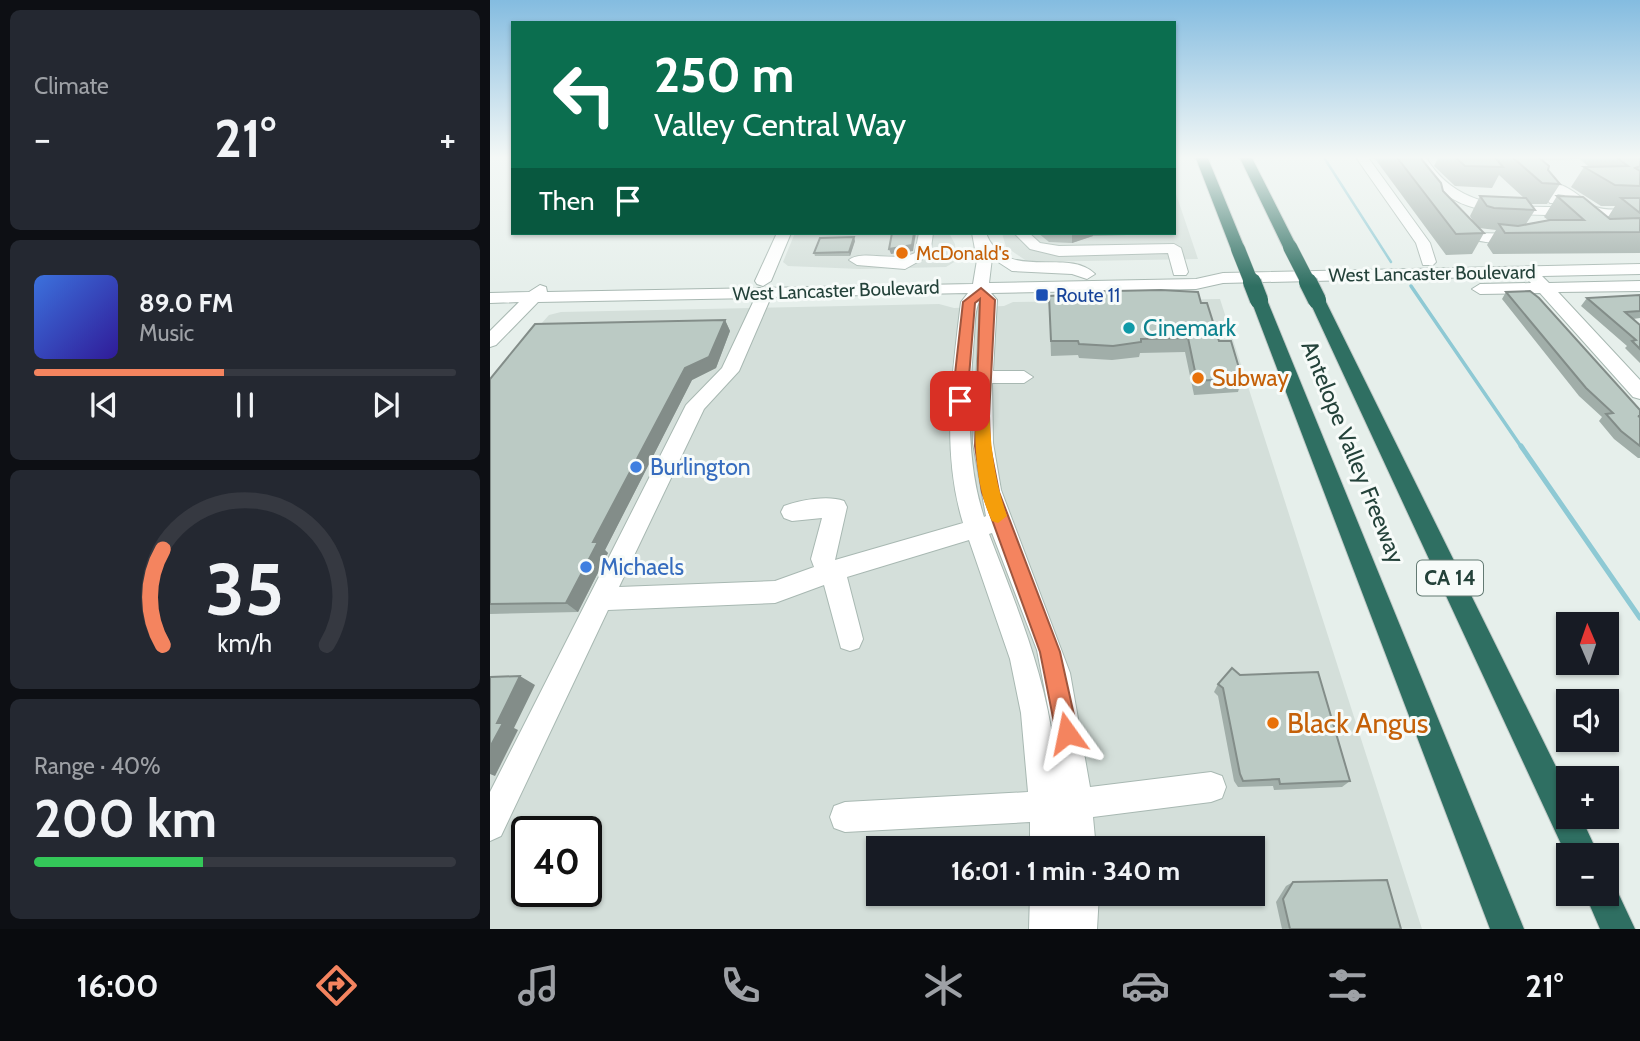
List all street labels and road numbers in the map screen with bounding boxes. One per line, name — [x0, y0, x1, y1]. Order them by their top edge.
street label: West Lancaster Boulevard — [1328, 260, 1536, 287]
street label: West Lancaster Boulevard — [732, 275, 940, 306]
street label: Antelope Valley Freeway — [1296, 337, 1411, 568]
road number: CA 14 — [1417, 560, 1483, 596]

